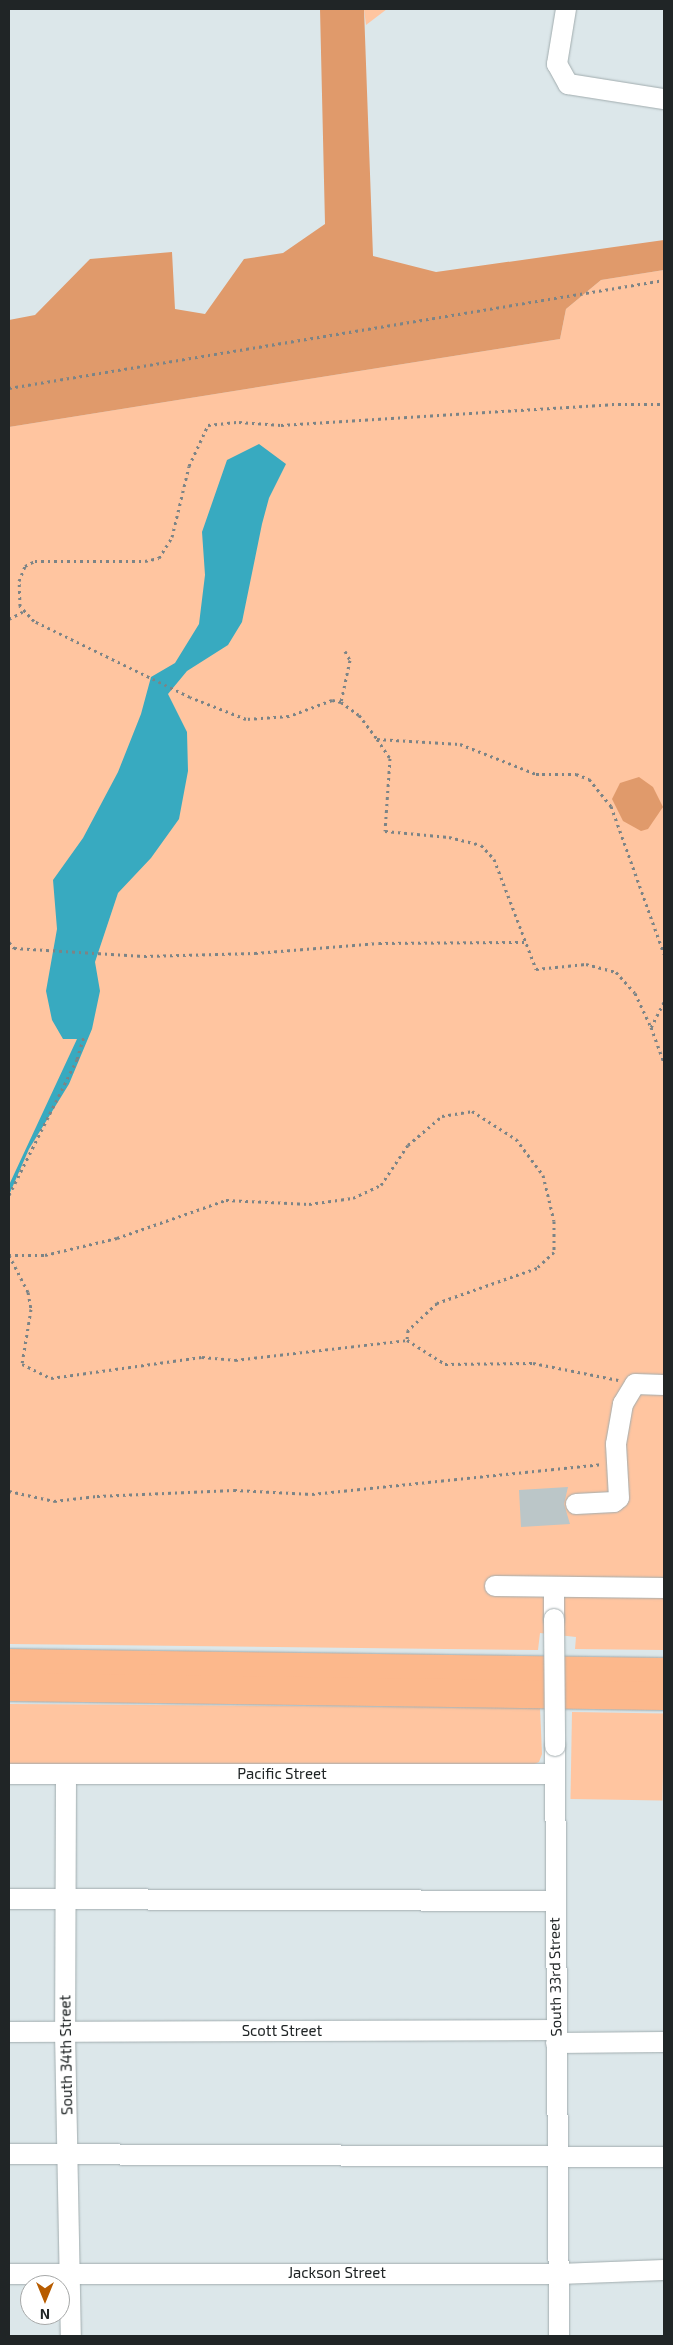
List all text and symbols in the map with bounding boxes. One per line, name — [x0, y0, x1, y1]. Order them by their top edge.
street label: Pacific Street — [237, 1765, 327, 1783]
street label: South 33rd Street — [545, 1917, 565, 2037]
street label: South 34th Street — [56, 1995, 76, 2115]
street label: Scott Street — [242, 2022, 322, 2040]
street label: Jackson Street — [288, 2264, 386, 2282]
north arrow — [20, 2275, 70, 2325]
text: N — [40, 2306, 50, 2323]

